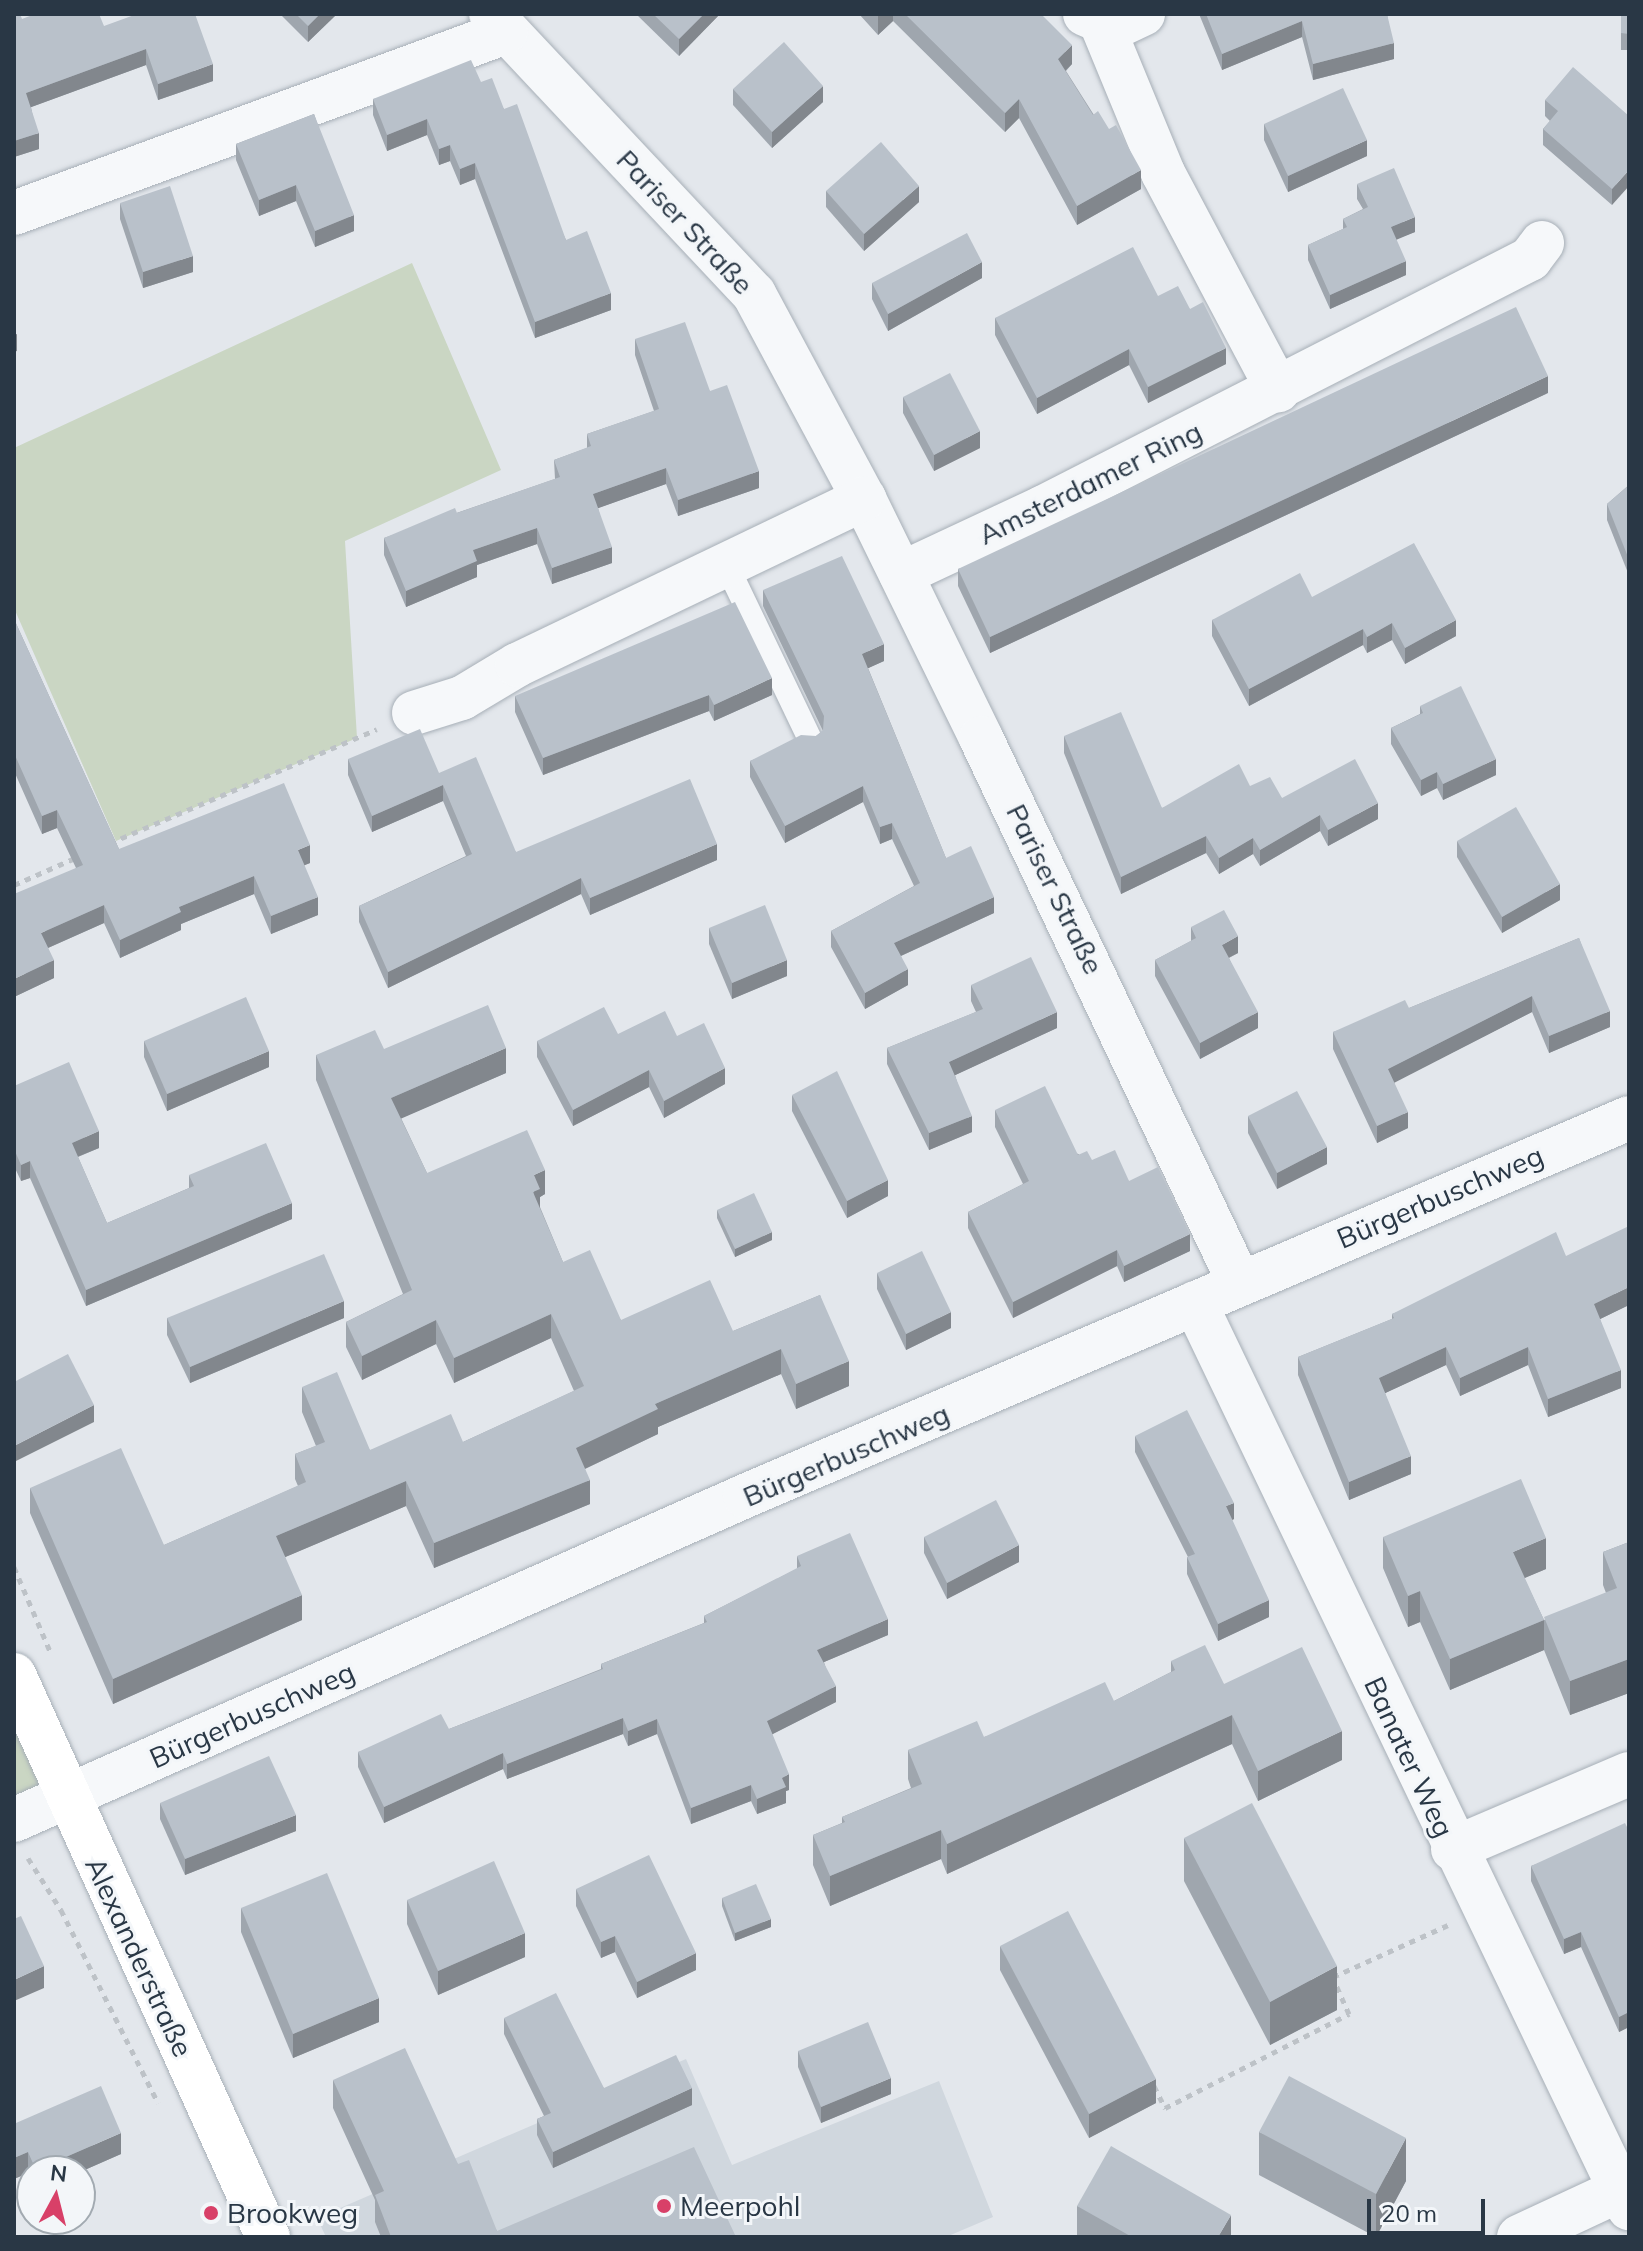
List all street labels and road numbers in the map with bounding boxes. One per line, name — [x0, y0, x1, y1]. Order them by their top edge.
street label: Pariser Straße — [610, 143, 760, 301]
street label: Amsterdamer Ring — [973, 414, 1207, 552]
street label: Pariser Straße — [999, 799, 1111, 979]
street label: Bürgerbuschweg — [1332, 1138, 1548, 1256]
street label: Bürgerbuschweg — [738, 1396, 954, 1514]
street label: Bürgerbuschweg — [144, 1655, 360, 1775]
street label: Banater Weg — [1357, 1671, 1461, 1843]
street label: Alexanderstraße — [78, 1852, 200, 2062]

